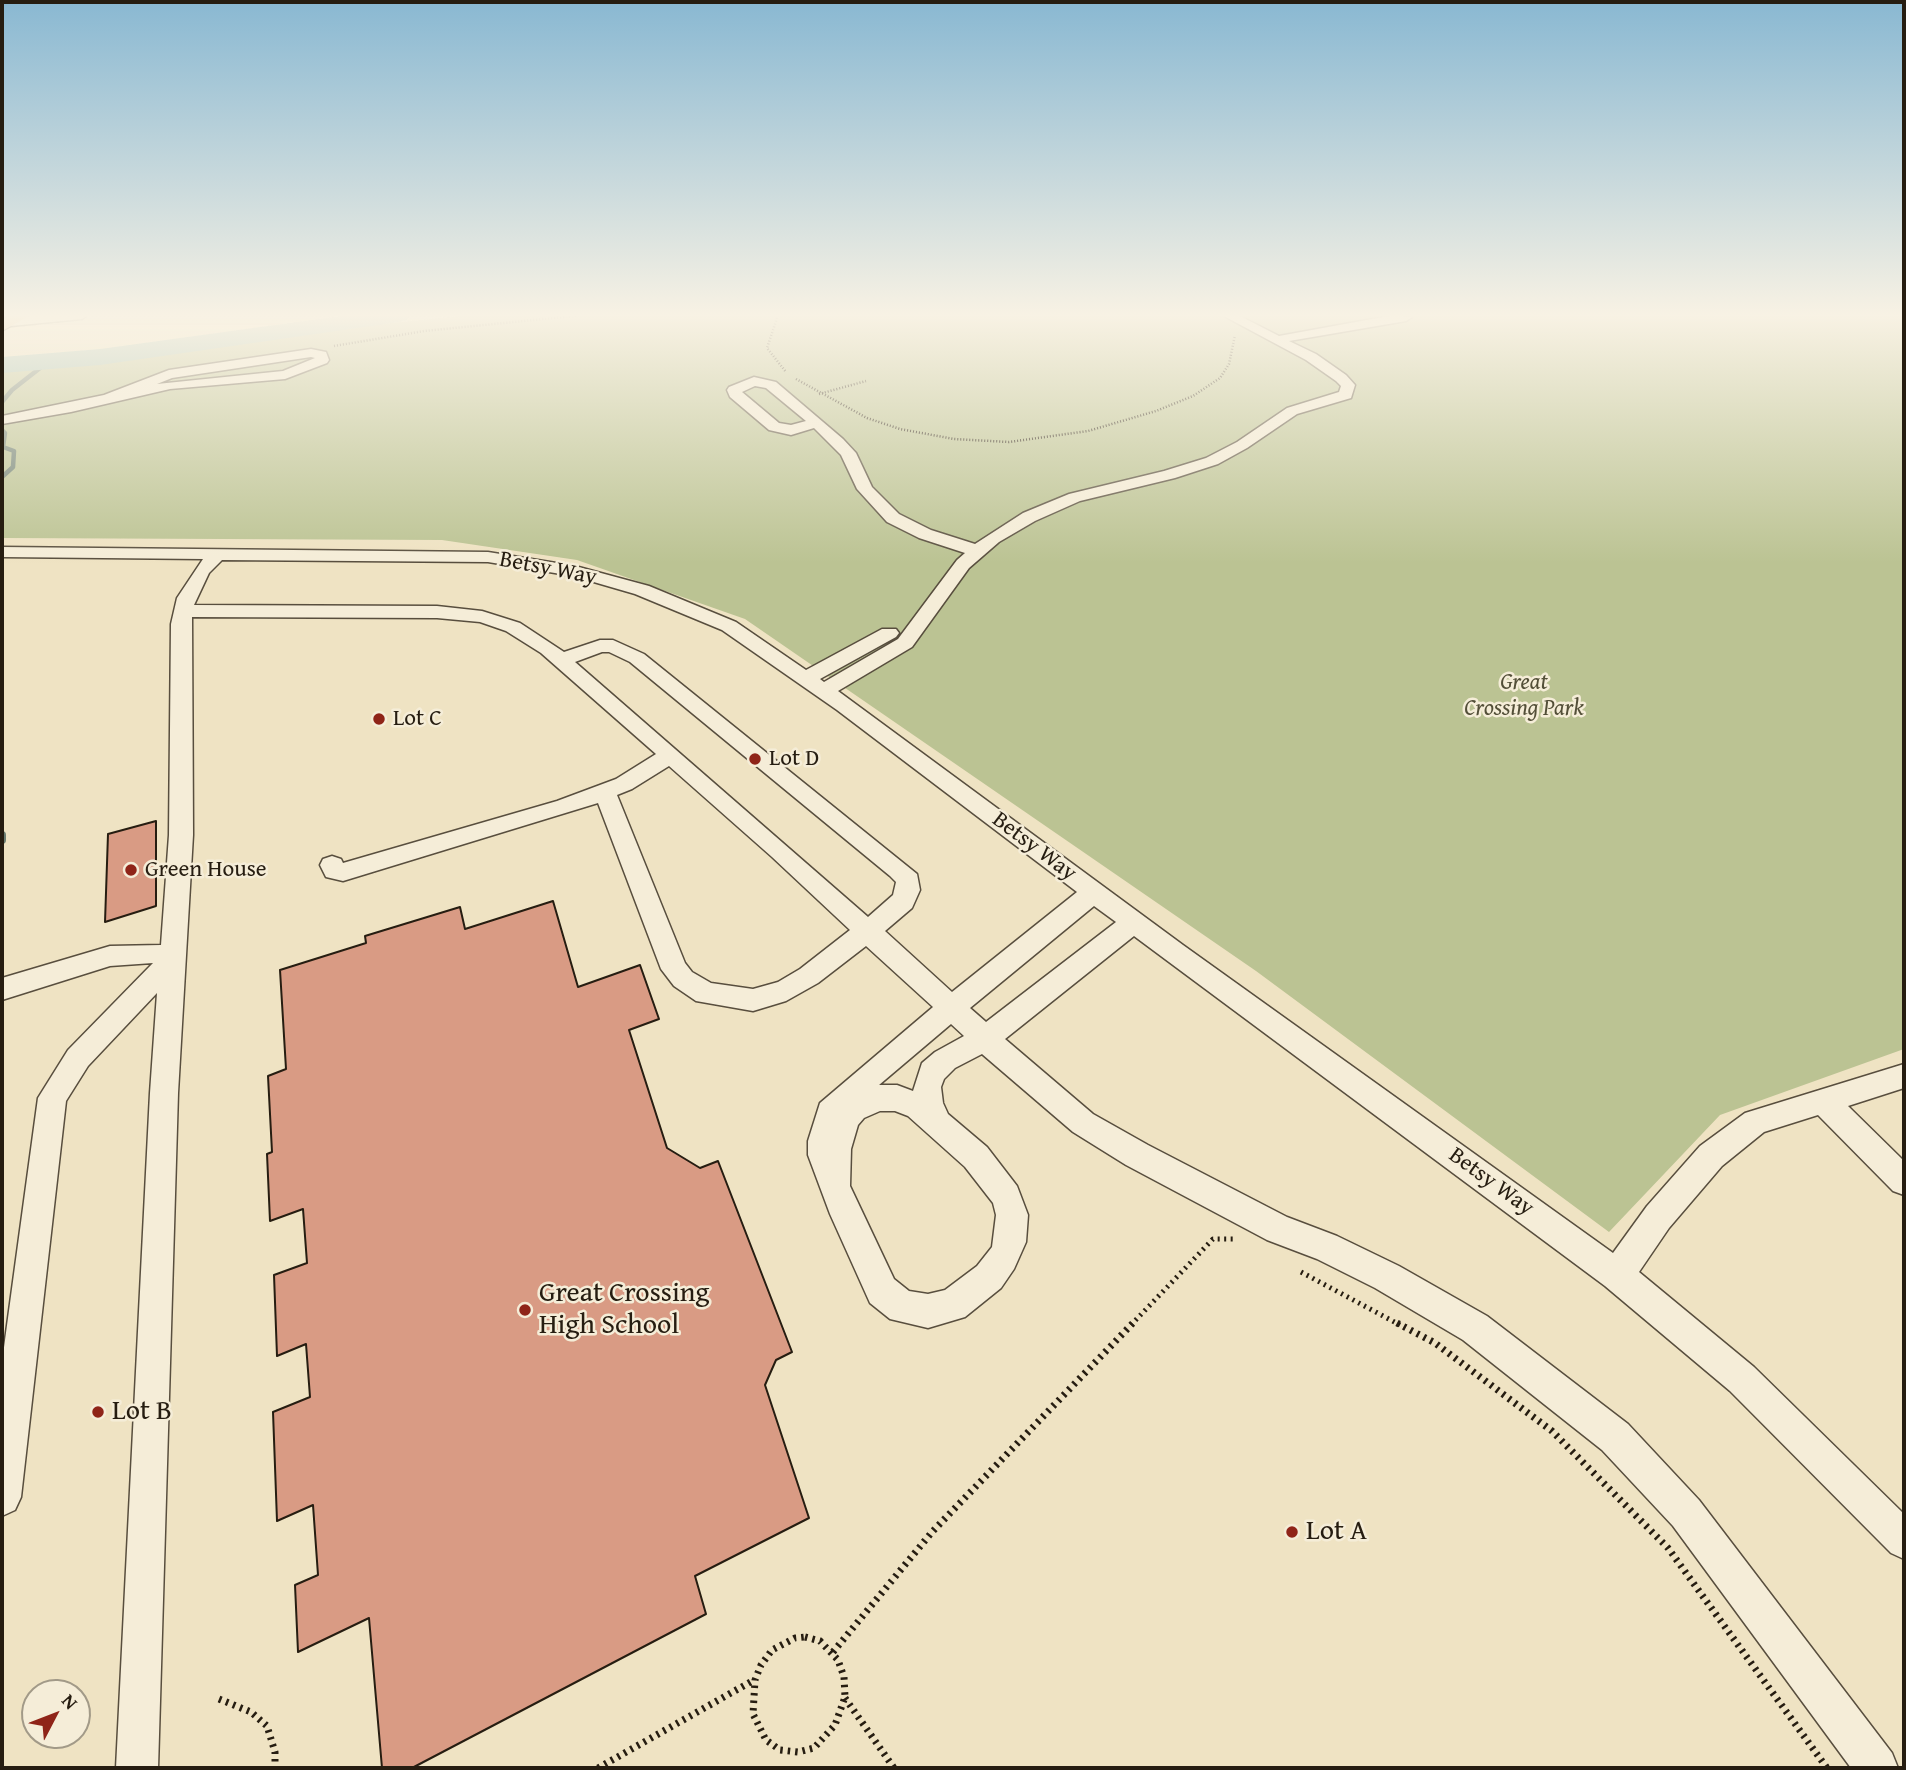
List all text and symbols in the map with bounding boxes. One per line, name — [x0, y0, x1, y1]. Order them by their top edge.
street label: Betsy Way — [497, 546, 599, 592]
park label: Great Crossing Park — [1464, 669, 1584, 723]
place label: Lot C — [393, 705, 442, 733]
marker: Lot C — [371, 711, 387, 727]
place label: Lot D — [769, 745, 819, 773]
marker: Lot D — [747, 751, 763, 767]
street label: Betsy Way — [986, 806, 1082, 888]
place label: Green House — [145, 856, 267, 884]
marker: Green House — [123, 862, 139, 878]
street label: Betsy Way — [1443, 1142, 1539, 1222]
place label: Great Crossing High School — [539, 1277, 709, 1343]
marker: Great Crossing High School — [517, 1302, 533, 1318]
place label: Lot B — [112, 1395, 172, 1429]
marker: Lot B — [90, 1404, 106, 1420]
place label: Lot A — [1306, 1515, 1367, 1549]
marker: Lot A — [1284, 1524, 1300, 1540]
north arrow — [21, 1679, 91, 1749]
text: N — [55, 1687, 85, 1715]

